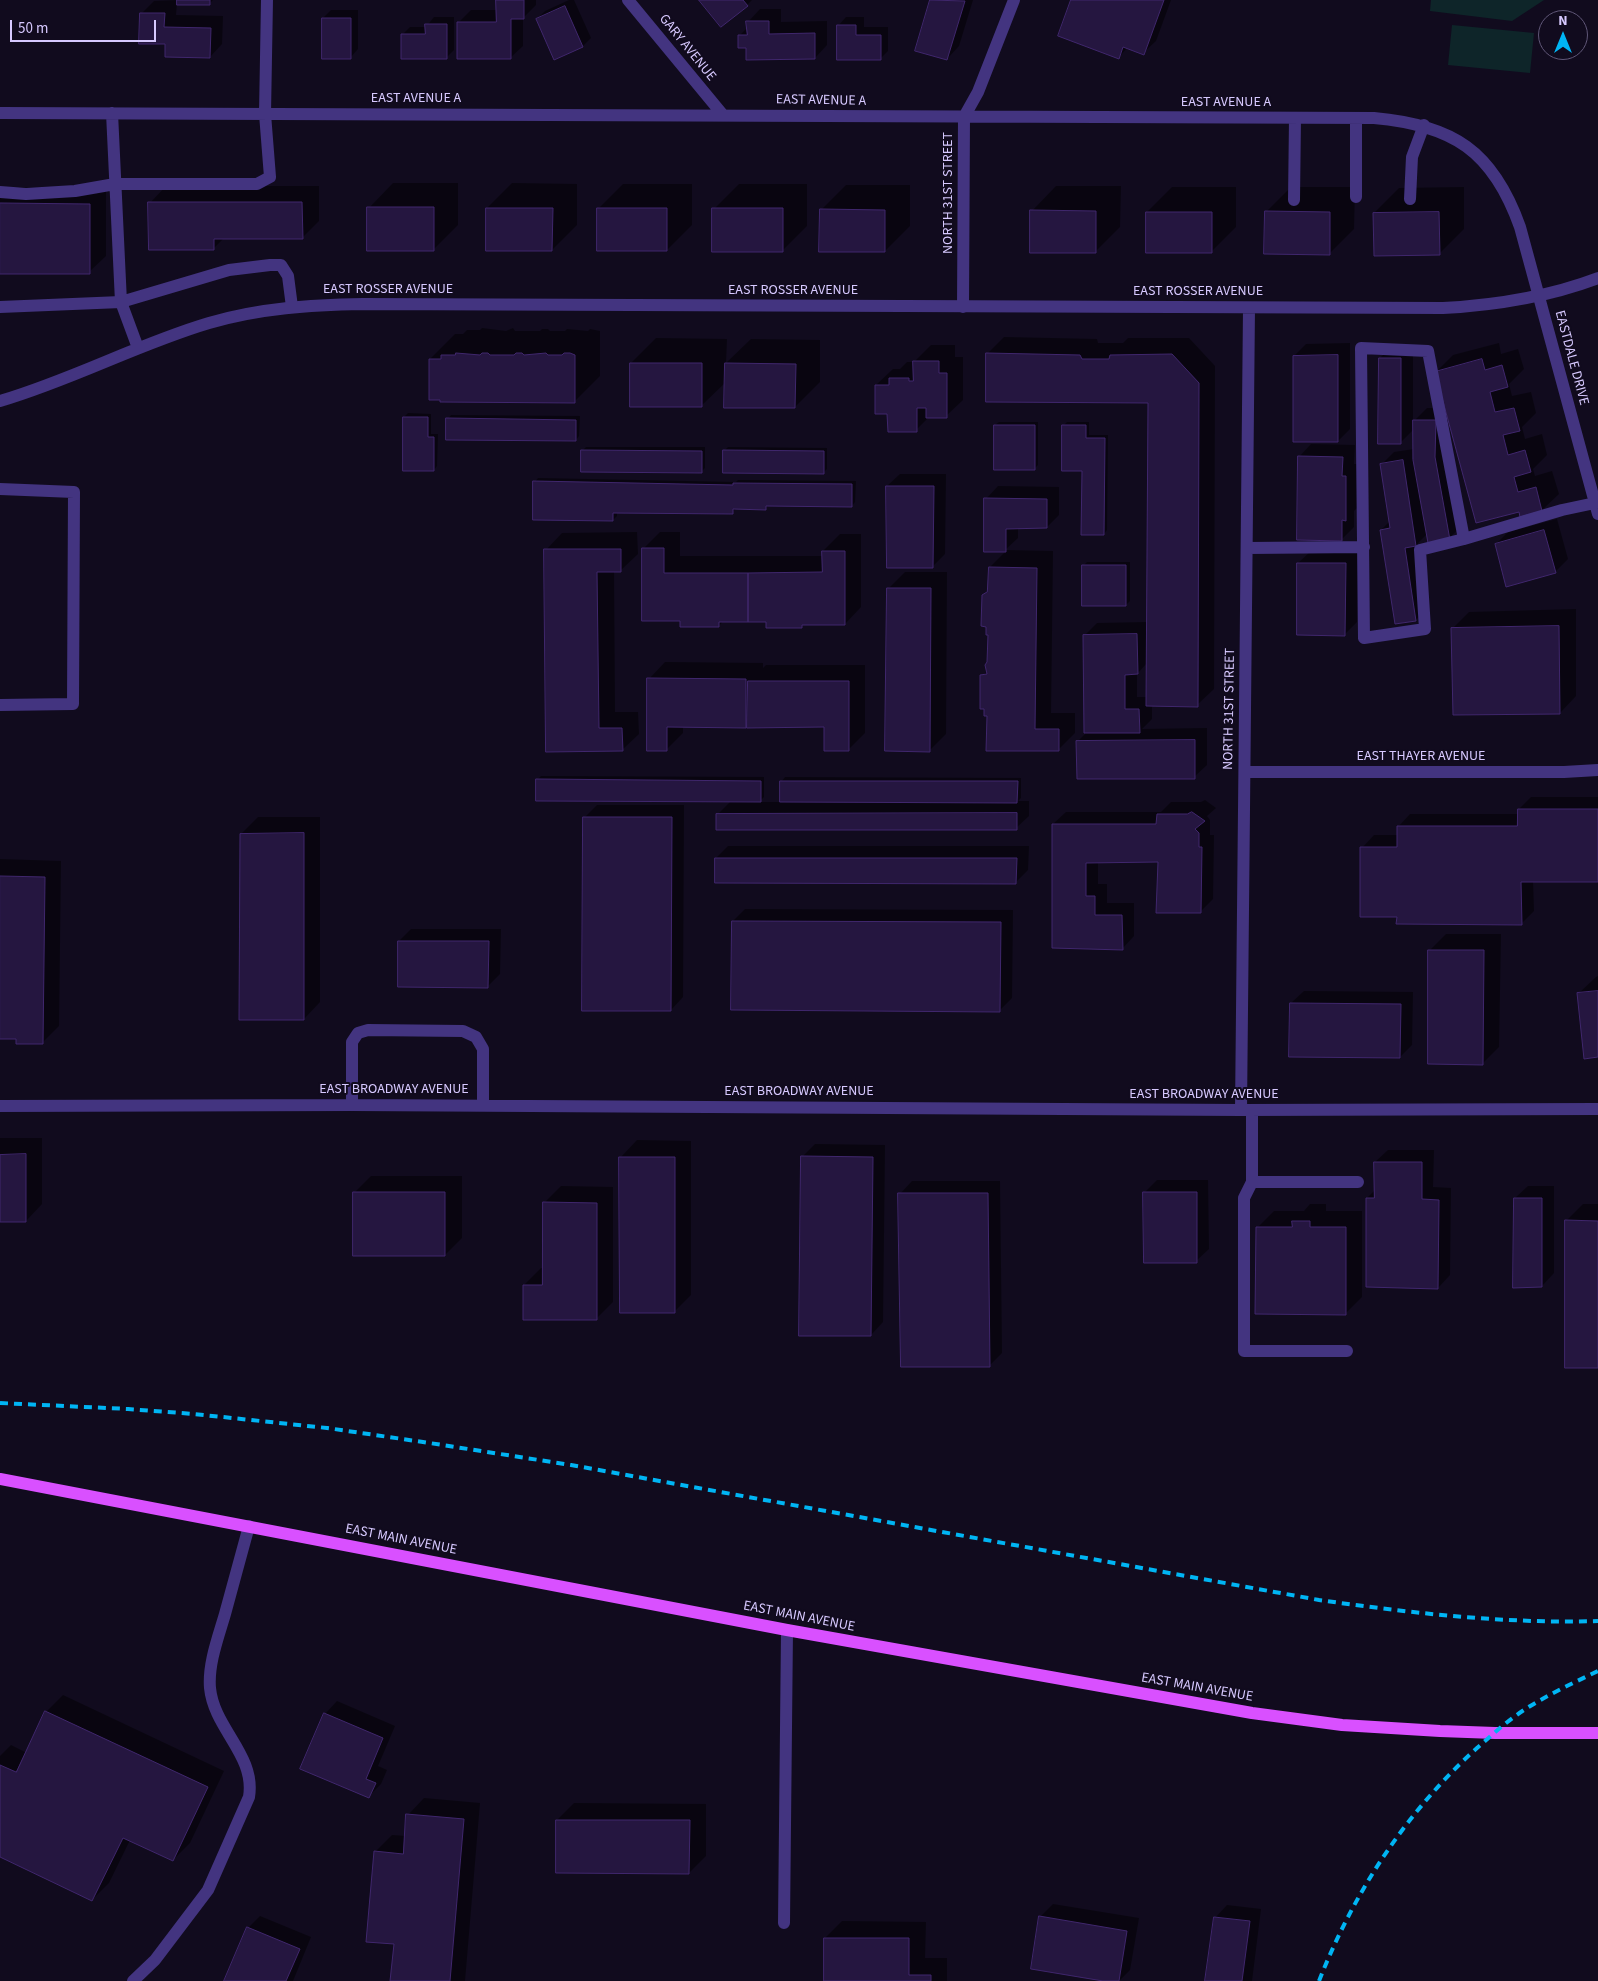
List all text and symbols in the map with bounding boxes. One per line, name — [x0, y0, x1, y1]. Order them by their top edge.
scale bar — [12, 10, 159, 42]
north arrow — [1538, 10, 1588, 60]
street label: GARY AVENUE — [655, 11, 719, 85]
text: N — [1558, 11, 1568, 31]
text: 50 m — [18, 18, 48, 39]
street label: EAST AVENUE A — [371, 91, 461, 107]
street label: EAST AVENUE A — [776, 92, 866, 110]
street label: EAST AVENUE A — [1181, 95, 1271, 111]
street label: NORTH 31ST STREET — [941, 132, 957, 254]
street label: EAST ROSSER AVENUE — [323, 282, 453, 298]
street label: EAST ROSSER AVENUE — [728, 283, 858, 299]
street label: EAST ROSSER AVENUE — [1133, 284, 1263, 300]
street label: EASTDALE DRIVE — [1550, 309, 1592, 407]
street label: NORTH 31ST STREET — [1221, 648, 1239, 770]
street label: EAST THAYER AVENUE — [1357, 749, 1485, 765]
street label: EAST BROADWAY AVENUE — [319, 1082, 469, 1098]
street label: EAST BROADWAY AVENUE — [724, 1084, 874, 1100]
street label: EAST BROADWAY AVENUE — [1129, 1087, 1279, 1103]
street label: EAST MAIN AVENUE — [344, 1521, 458, 1559]
street label: EAST MAIN AVENUE — [742, 1598, 856, 1636]
street label: EAST MAIN AVENUE — [1140, 1670, 1254, 1706]

